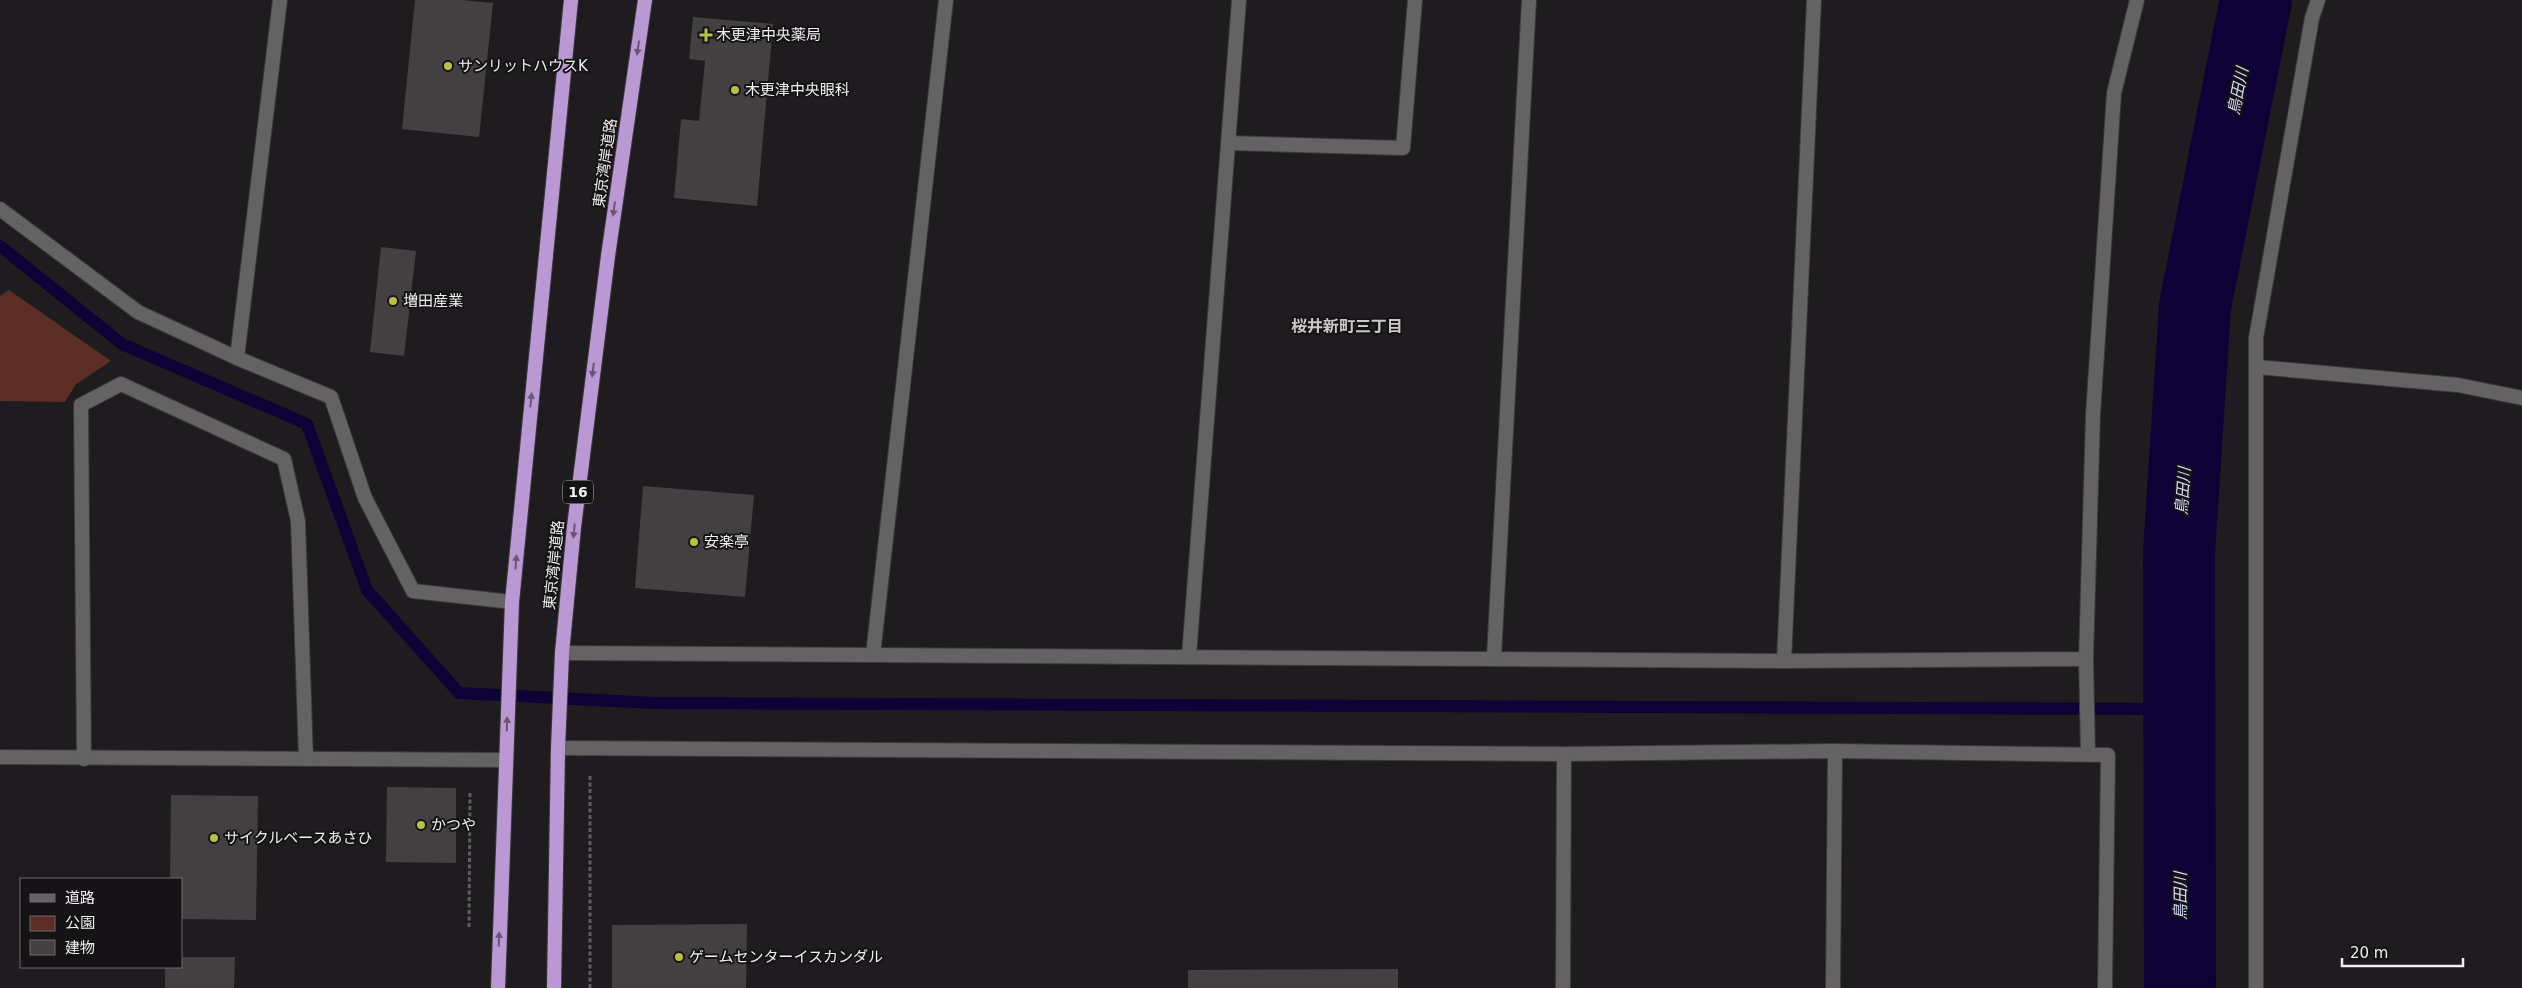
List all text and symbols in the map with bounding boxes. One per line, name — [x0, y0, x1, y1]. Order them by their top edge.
place label: 木更津中央薬局 — [716, 26, 821, 44]
marker: 木更津中央薬局 — [700, 29, 712, 41]
one-way arrow — [634, 41, 642, 57]
place label: サンリットハウスK — [458, 57, 589, 75]
marker: サンリットハウスK — [442, 60, 454, 72]
water label: 鳥田川 — [2224, 64, 2252, 116]
place label: 木更津中央眼科 — [745, 81, 850, 99]
marker: 木更津中央眼科 — [729, 84, 741, 96]
street label: 東京湾岸道路 — [590, 117, 620, 209]
one-way arrow — [610, 201, 618, 217]
place label: 増田産業 — [403, 292, 463, 310]
marker: 増田産業 — [387, 295, 399, 307]
district label: 桜井新町三丁目 — [1291, 317, 1403, 336]
one-way arrow — [589, 362, 597, 378]
one-way arrow — [527, 392, 535, 408]
water label: 鳥田川 — [2172, 464, 2194, 516]
road number: 16 — [563, 481, 593, 504]
street label: 東京湾岸道路 — [540, 519, 568, 611]
one-way arrow — [570, 524, 578, 540]
place label: 安楽亭 — [704, 533, 749, 551]
marker: 安楽亭 — [688, 536, 700, 548]
one-way arrow — [512, 554, 520, 570]
one-way arrow — [503, 716, 511, 732]
place label: かつや — [431, 816, 476, 834]
marker: かつや — [415, 819, 427, 831]
place label: サイクルベースあさひ — [224, 829, 373, 847]
marker: サイクルベースあさひ — [208, 832, 220, 844]
water label: 鳥田川 — [2171, 870, 2190, 920]
legend — [20, 878, 182, 968]
text: 道路 — [65, 889, 95, 907]
text: 公園 — [65, 914, 95, 932]
one-way arrow — [496, 931, 504, 947]
scale bar — [2342, 936, 2463, 968]
text: 建物 — [65, 939, 95, 957]
text: 20 m — [2350, 944, 2388, 962]
place label: ゲームセンターイスカンダル — [689, 948, 883, 966]
marker: ゲームセンターイスカンダル — [673, 951, 685, 963]

